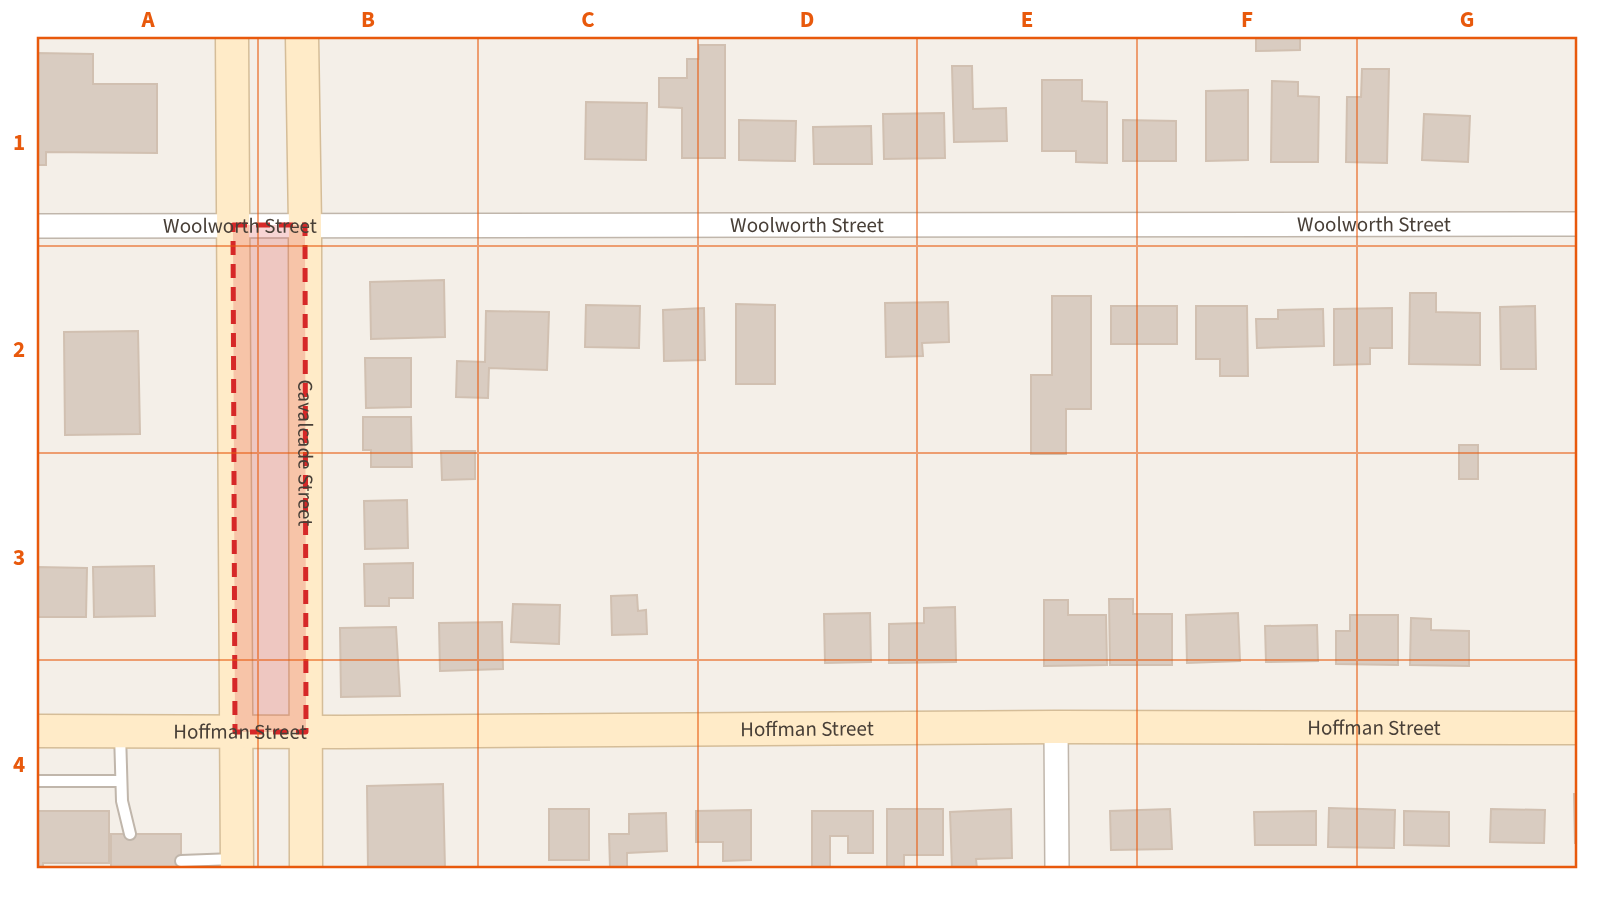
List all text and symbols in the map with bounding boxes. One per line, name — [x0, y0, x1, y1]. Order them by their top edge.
text: A — [140, 3, 155, 36]
text: B — [361, 3, 375, 36]
text: C — [581, 3, 595, 36]
text: D — [800, 3, 814, 36]
text: E — [1021, 3, 1033, 36]
text: F — [1241, 3, 1253, 36]
text: G — [1460, 3, 1474, 36]
text: 1 — [13, 126, 25, 159]
street label: Woolworth Street — [1297, 209, 1451, 239]
street label: Woolworth Street — [730, 210, 884, 240]
street label: Woolworth Street — [163, 211, 317, 241]
text: 2 — [13, 333, 25, 366]
street label: Cavalcade Street — [290, 380, 320, 526]
text: 3 — [13, 541, 25, 574]
street label: Hoffman Street — [1307, 712, 1441, 743]
street label: Hoffman Street — [740, 713, 874, 744]
street label: Hoffman Street — [173, 716, 307, 747]
text: 4 — [13, 748, 25, 781]

